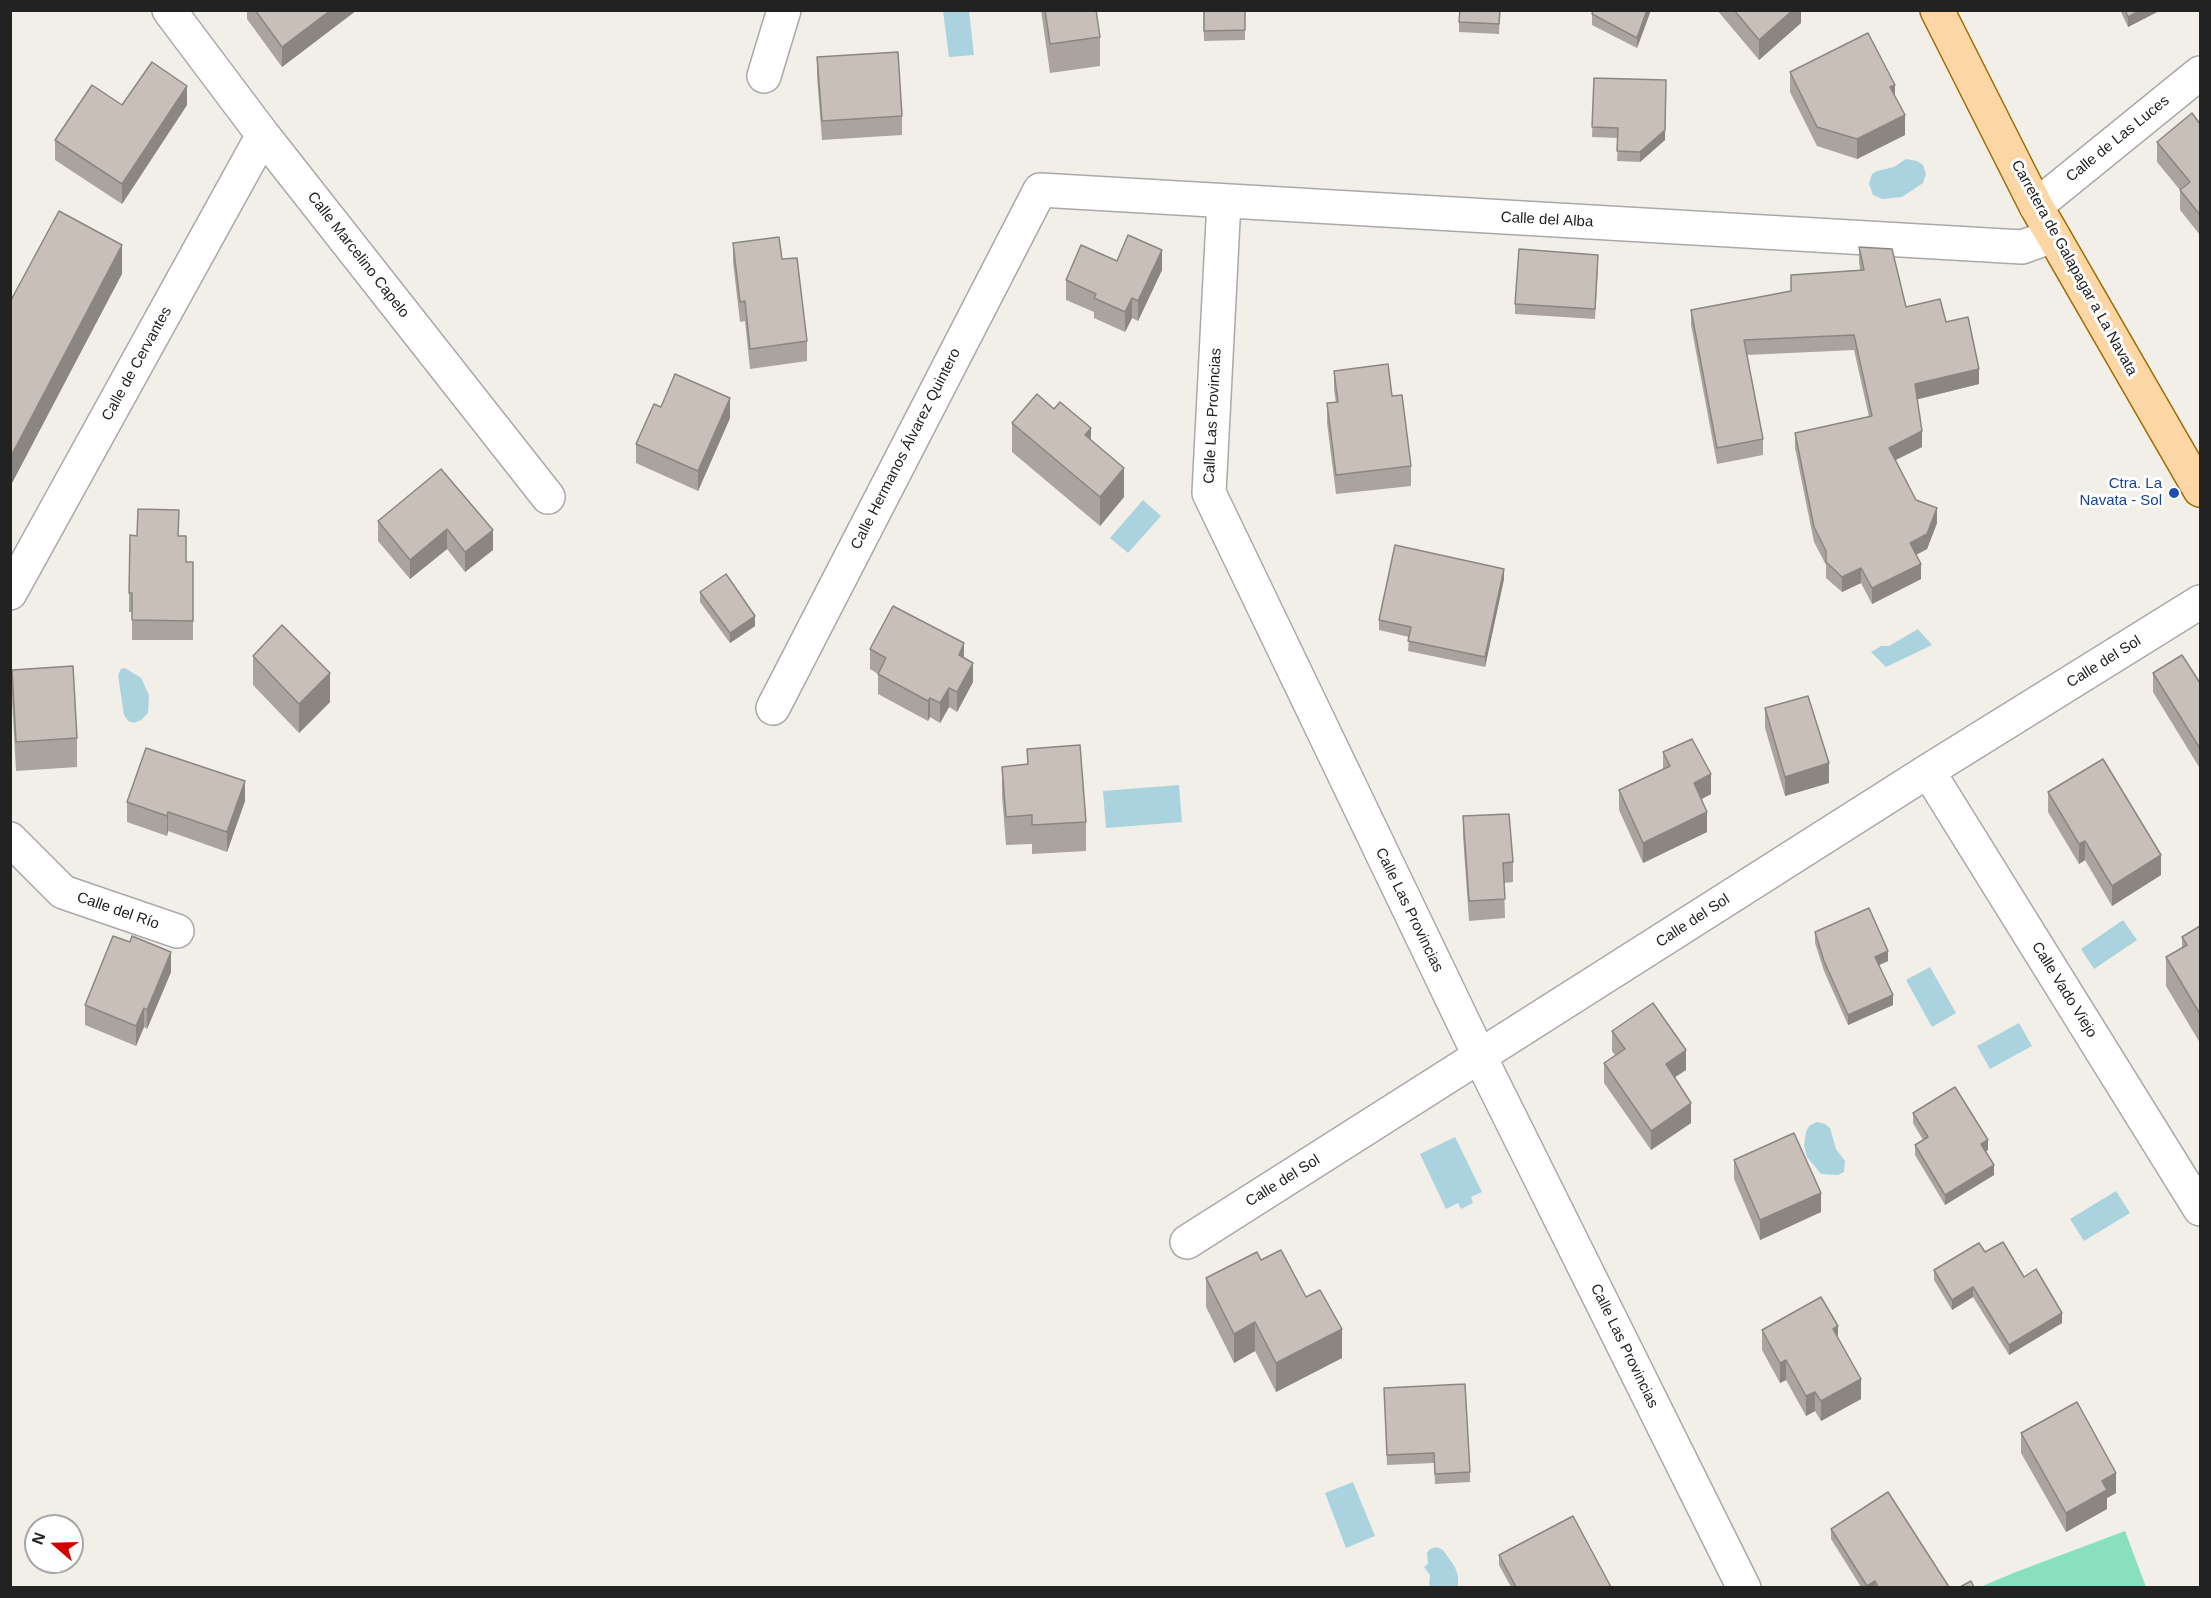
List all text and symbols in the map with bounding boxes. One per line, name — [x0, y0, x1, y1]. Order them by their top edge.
street label: Calle de Las Luces — [2063, 92, 2173, 186]
street label: Carretera de Galapagar a La Navata — [2007, 157, 2141, 379]
street label: Calle Marcelino Capelo — [303, 188, 413, 322]
street label: Calle del Alba — [1500, 209, 1594, 231]
street label: Calle de Cervantes — [98, 304, 176, 424]
street label: Calle Hermanos Álvarez Quintero — [847, 345, 965, 553]
street label: Calle Las Provincias — [1200, 348, 1226, 484]
place label: Ctra. La Navata - Sol — [2079, 475, 2162, 510]
marker: Ctra. La Navata - Sol — [2167, 486, 2181, 500]
street label: Calle del Sol — [2064, 632, 2144, 692]
street label: Calle Las Provincias — [1371, 845, 1447, 975]
street label: Calle del Río — [74, 889, 162, 933]
street label: Calle del Sol — [1653, 891, 1733, 951]
street label: Calle Vado Viejo — [2027, 939, 2101, 1041]
street label: Calle del Sol — [1243, 1151, 1323, 1211]
street label: Calle Las Provincias — [1586, 1281, 1662, 1411]
north arrow — [24, 1514, 84, 1574]
text: N — [29, 1530, 48, 1547]

